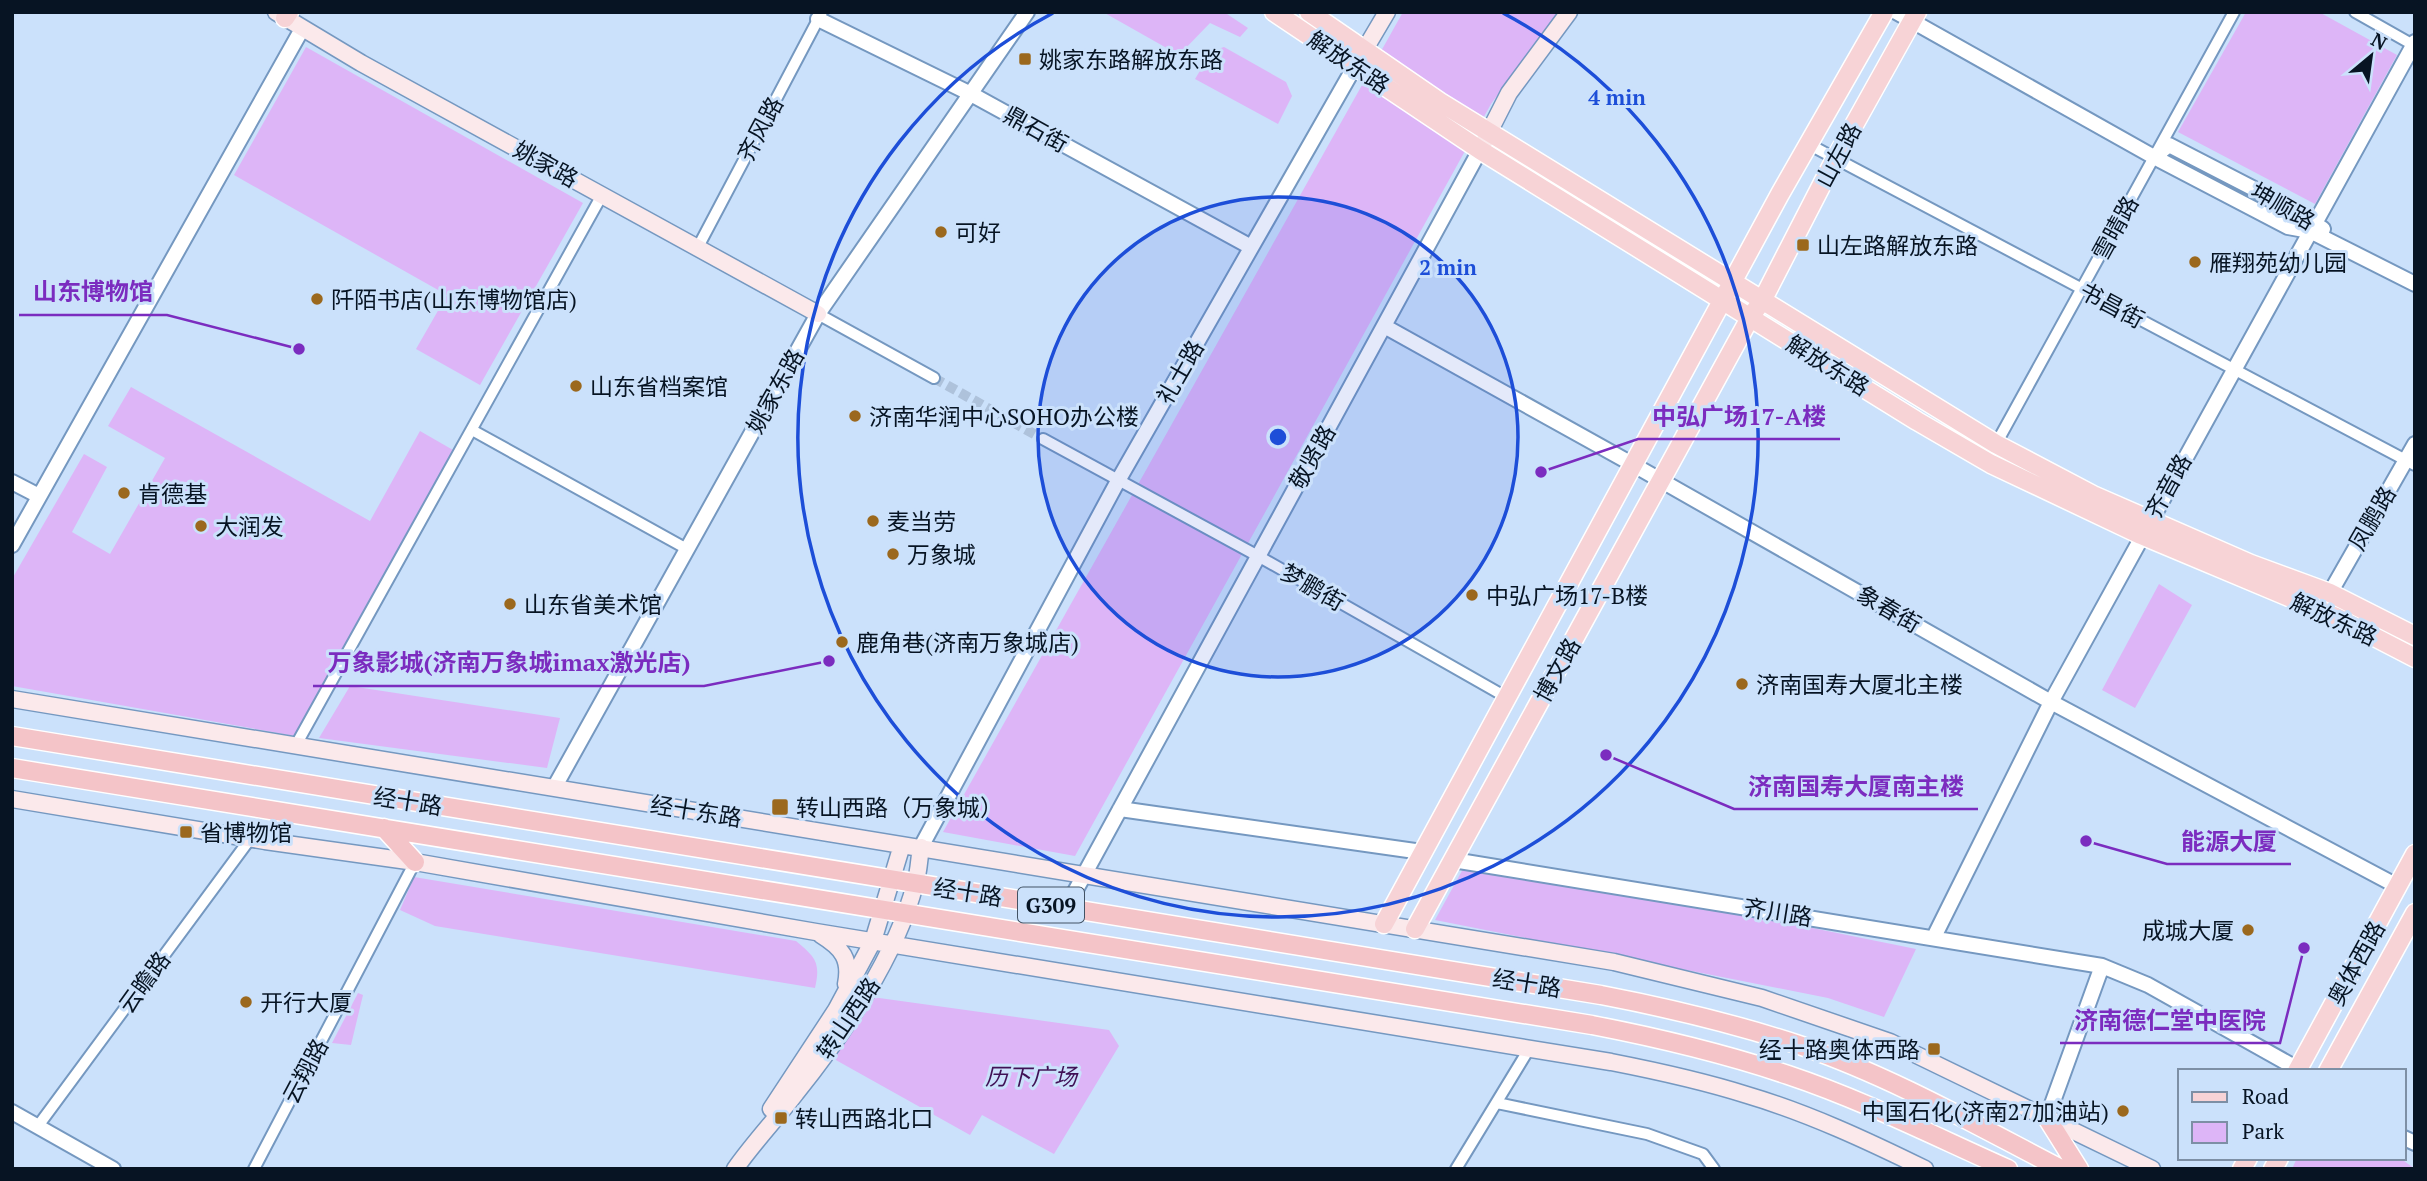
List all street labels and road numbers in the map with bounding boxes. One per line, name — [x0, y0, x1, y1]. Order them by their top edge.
street label: 解放东路 — [1302, 23, 1396, 101]
street label: 齐风路 — [730, 91, 790, 167]
street label: 鼎石街 — [998, 99, 1074, 159]
street label: 山左路 — [1808, 117, 1868, 193]
street label: 姚家路 — [508, 134, 584, 194]
street label: 坤顺路 — [2245, 175, 2321, 237]
street label: 雪晴路 — [2085, 190, 2145, 266]
street label: 书昌街 — [2074, 275, 2150, 335]
street label: 解放东路 — [1781, 327, 1875, 403]
street label: 礼士路 — [1149, 334, 1211, 410]
street label: 姚家东路 — [739, 343, 811, 439]
street label: 敬贤路 — [1282, 419, 1342, 495]
street label: 齐音路 — [2138, 448, 2198, 524]
street label: 凤鹏路 — [2341, 480, 2403, 556]
street label: 梦鹏街 — [1275, 556, 1351, 618]
street label: 象春街 — [1851, 578, 1927, 640]
street label: 解放东路 — [2286, 586, 2382, 652]
street label: 博文路 — [1527, 632, 1587, 708]
street label: 经十路 — [372, 780, 444, 822]
street label: 经十东路 — [648, 788, 744, 834]
street label: 经十路 — [932, 871, 1004, 913]
road number: G309 — [1018, 888, 1084, 922]
street label: 齐川路 — [1742, 891, 1814, 933]
street label: 奥体西路 — [2320, 915, 2392, 1011]
street label: 云瞻路 — [111, 945, 177, 1019]
street label: 经十路 — [1491, 962, 1563, 1004]
street label: 转山西路 — [809, 971, 887, 1065]
street label: 云翔路 — [275, 1033, 335, 1109]

